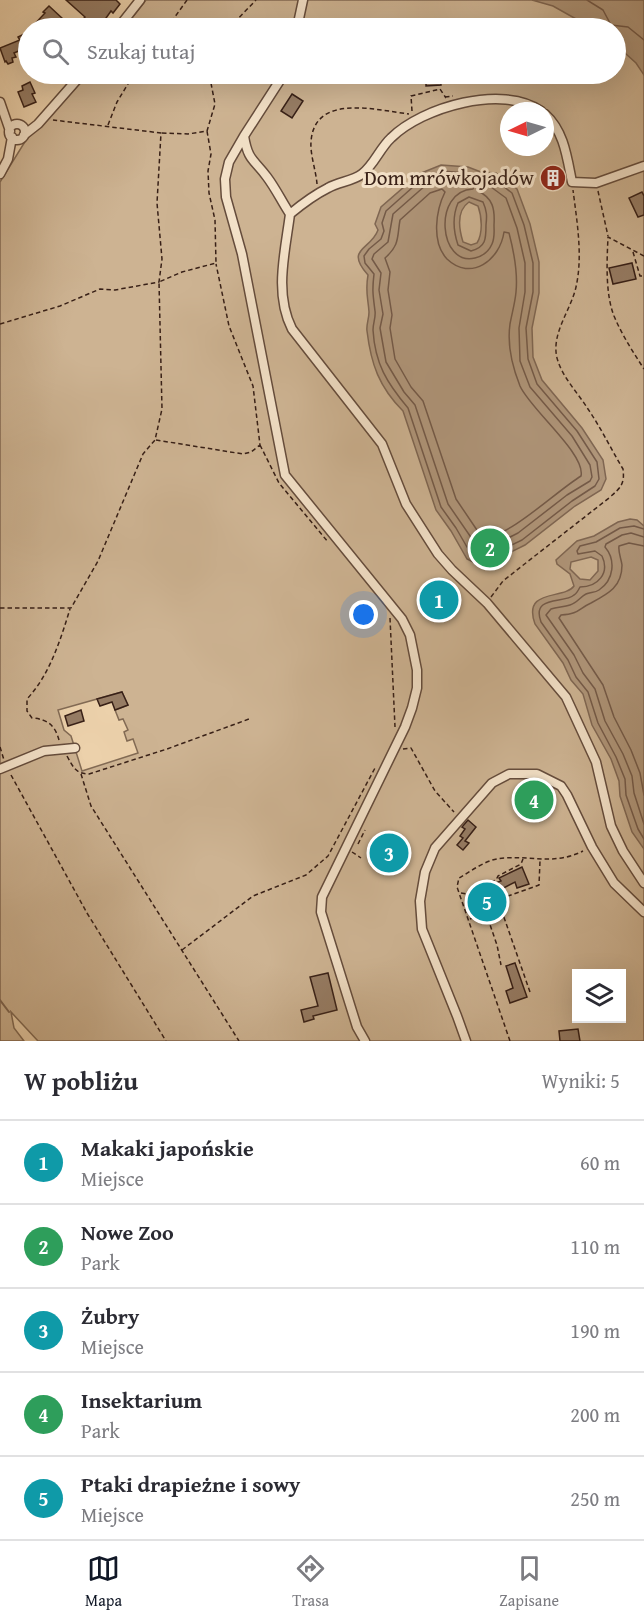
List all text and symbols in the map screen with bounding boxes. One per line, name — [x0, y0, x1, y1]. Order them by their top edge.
search box — [18, 18, 626, 84]
icon: search — [39, 35, 72, 68]
text: Szukaj tutaj — [87, 35, 195, 67]
north arrow — [500, 102, 554, 156]
place label: Dom mrówkojadów — [364, 162, 534, 193]
building icon: Dom mrówkojadów — [538, 163, 568, 193]
pin: 2 — [470, 526, 510, 570]
pin: 1 — [420, 578, 458, 622]
your location — [349, 600, 378, 629]
pin: 4 — [514, 778, 554, 822]
pin: 3 — [370, 830, 408, 876]
pin: 5 — [468, 880, 506, 924]
map controls — [572, 969, 626, 1023]
button: layers — [572, 969, 626, 1023]
text: W pobliżu — [24, 1061, 138, 1100]
text: Wyniki: 5 — [542, 1066, 620, 1095]
text: Makaki japońskie — [81, 1132, 254, 1164]
text: 1 — [38, 1148, 49, 1177]
text: 60 m — [580, 1148, 620, 1177]
text: Miejsce — [81, 1164, 144, 1193]
text: Nowe Zoo — [81, 1216, 174, 1248]
text: 2 — [38, 1232, 49, 1261]
text: 110 m — [570, 1232, 620, 1261]
text: Park — [81, 1248, 120, 1277]
text: Żubry — [81, 1300, 139, 1332]
text: 3 — [38, 1316, 49, 1345]
text: 190 m — [570, 1316, 620, 1345]
text: Miejsce — [81, 1332, 144, 1361]
text: Insektarium — [81, 1384, 202, 1416]
text: 4 — [38, 1400, 49, 1429]
text: 200 m — [570, 1400, 620, 1429]
text: Park — [81, 1416, 120, 1445]
text: Ptaki drapieżne i sowy — [81, 1468, 300, 1500]
text: 5 — [38, 1484, 49, 1513]
text: 250 m — [570, 1484, 620, 1513]
text: Miejsce — [81, 1500, 144, 1529]
tab: Mapa — [85, 1552, 122, 1612]
tab: Trasa — [292, 1552, 329, 1612]
tab: Zapisane — [499, 1552, 559, 1612]

